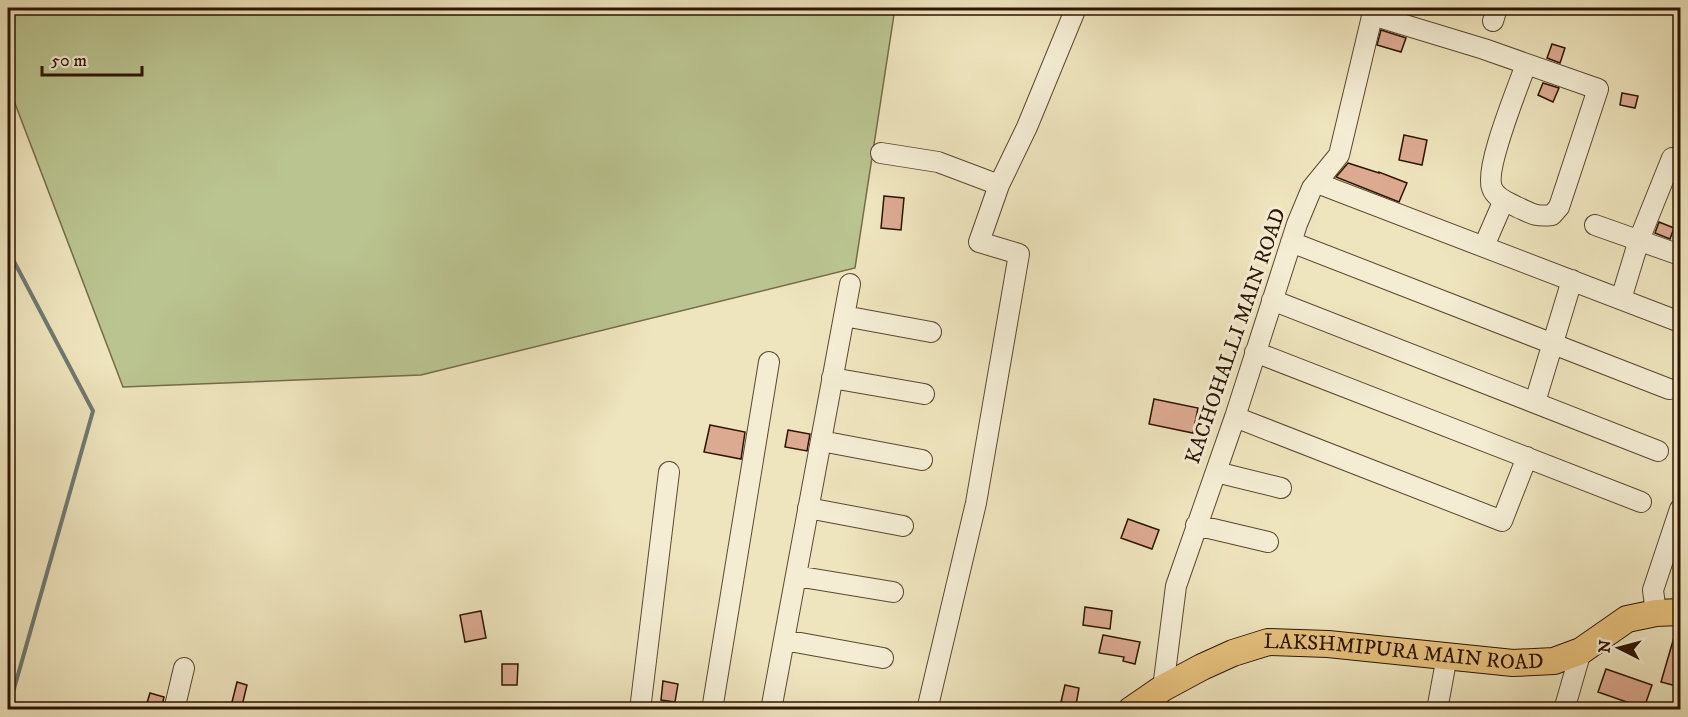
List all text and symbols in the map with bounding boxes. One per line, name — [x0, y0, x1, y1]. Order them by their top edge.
scale bar — [42, 39, 142, 77]
text: 50 m — [51, 50, 87, 72]
street label: KACHOHALLI MAIN ROAD — [1180, 205, 1292, 467]
north arrow — [1589, 618, 1649, 678]
street label: LAKSHMIPURA MAIN ROAD — [1263, 629, 1544, 676]
text: N — [1594, 639, 1616, 654]

